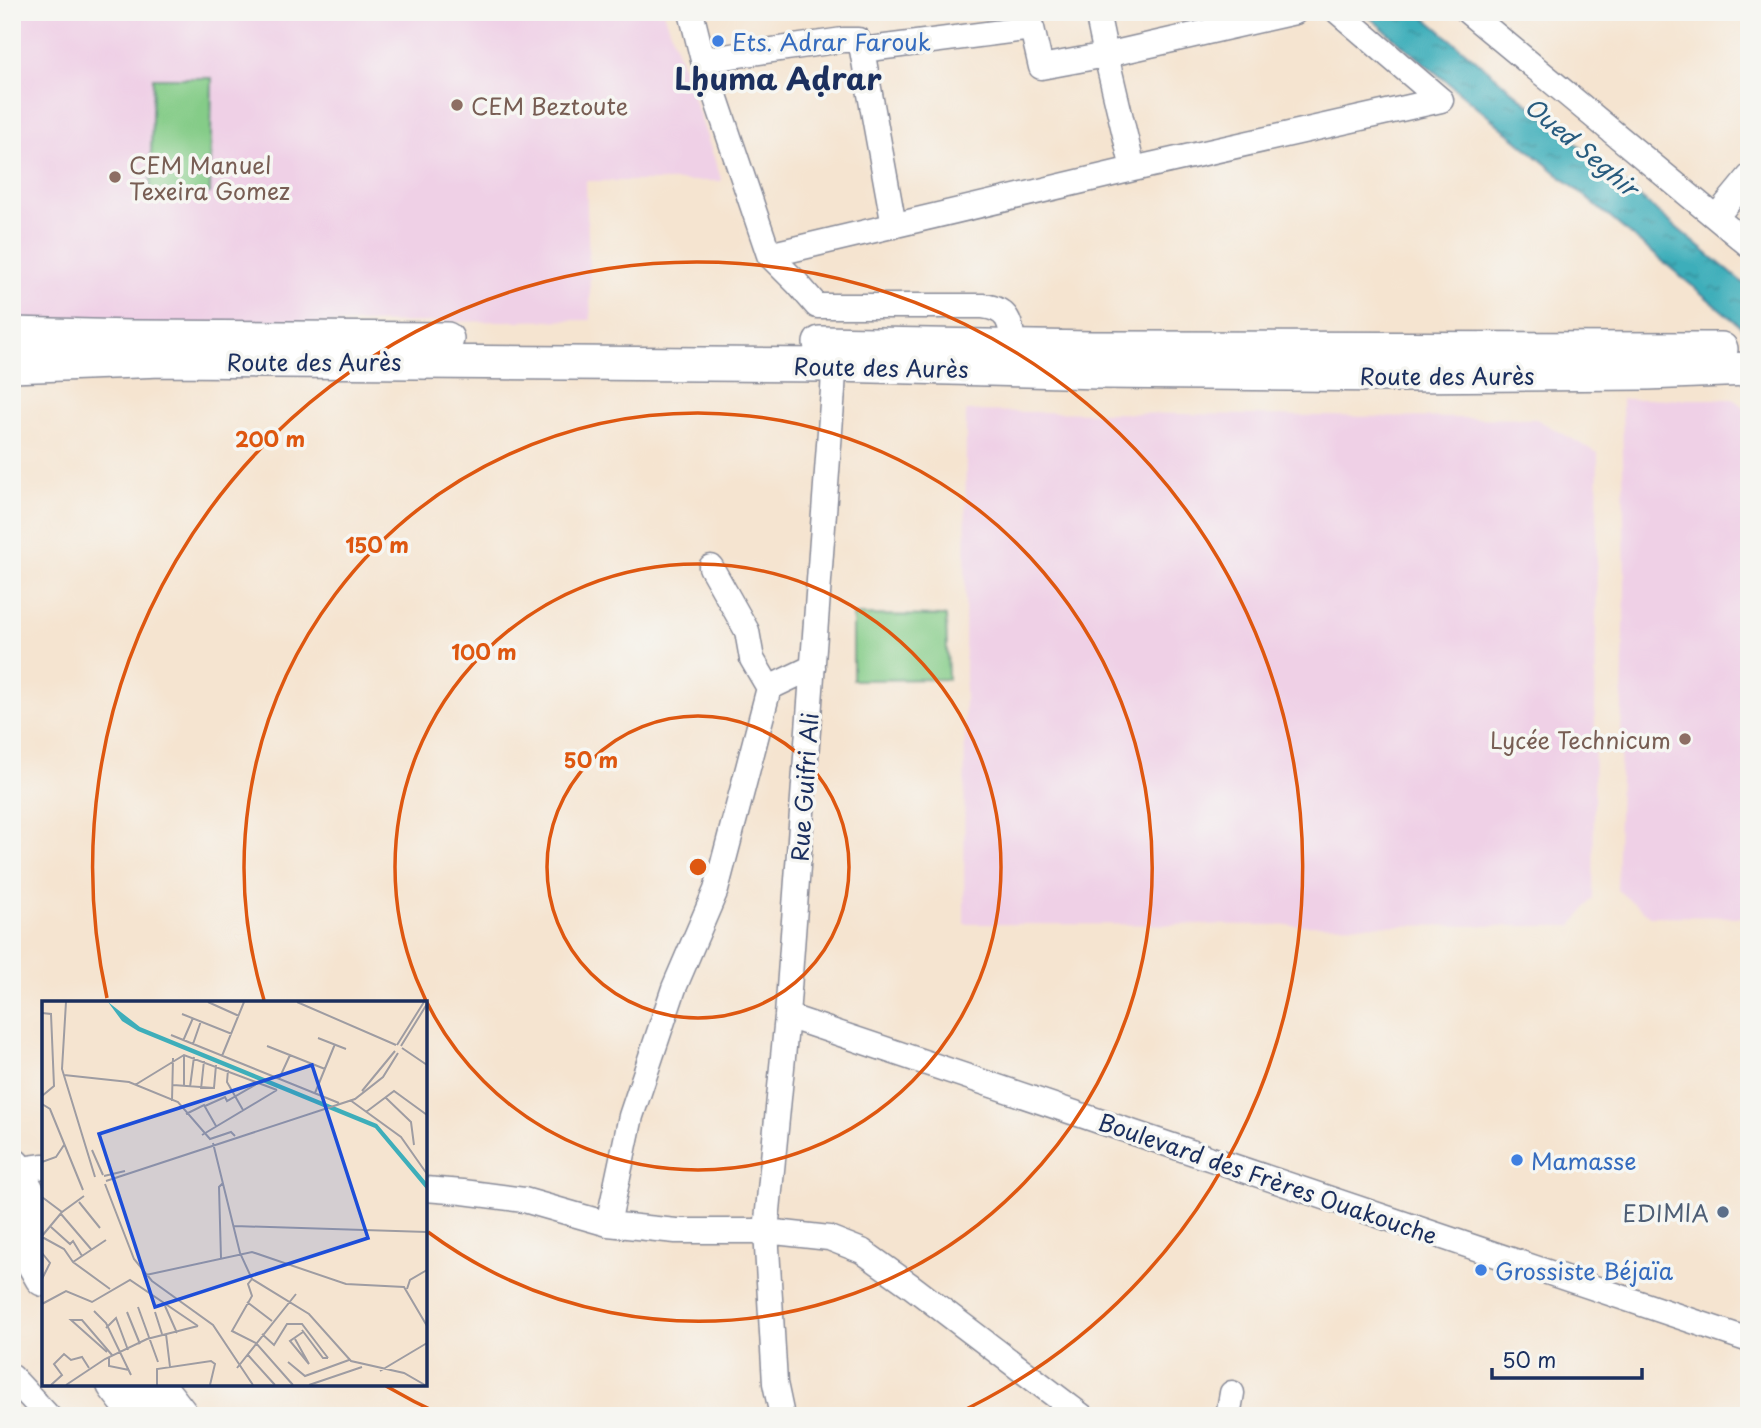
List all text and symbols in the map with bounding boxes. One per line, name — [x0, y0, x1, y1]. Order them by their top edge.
place label: Ets. Adrar Farouk — [732, 24, 931, 59]
marker: Ets. Adrar Farouk — [710, 33, 726, 49]
district label: Lḥuma Aḍrar — [674, 55, 882, 100]
place label: CEM Beztoute — [471, 88, 628, 123]
water label: Oued Seghir — [1517, 88, 1649, 206]
marker: CEM Beztoute — [449, 97, 465, 113]
place label: CEM Manuel Texeira Gomez — [129, 147, 290, 208]
marker: CEM Manuel Texeira Gomez — [107, 169, 123, 185]
street label: Route des Aurès — [226, 344, 402, 379]
street label: Route des Aurès — [793, 348, 969, 386]
street label: Route des Aurès — [1359, 358, 1535, 393]
text: 200 m — [235, 422, 305, 454]
text: 150 m — [345, 528, 409, 560]
text: 100 m — [451, 635, 517, 667]
street label: Rue Guifri Ali — [781, 711, 827, 863]
place label: Lycée Technicum — [1490, 722, 1671, 757]
marker: Lycée Technicum — [1677, 731, 1693, 747]
text: 50 m — [564, 743, 618, 775]
centre of rings — [686, 855, 710, 879]
inset map — [42, 1001, 427, 1386]
street label: Boulevard des Frères Ouakouche — [1094, 1103, 1442, 1253]
place label: Mamasse — [1531, 1143, 1636, 1178]
marker: Mamasse — [1509, 1152, 1525, 1168]
place label: EDIMIA — [1622, 1195, 1709, 1230]
marker: EDIMIA — [1715, 1204, 1731, 1220]
place label: Grossiste Béjaïa — [1495, 1253, 1674, 1288]
marker: Grossiste Béjaïa — [1473, 1262, 1489, 1278]
scale bar — [1492, 1337, 1642, 1381]
text: 50 m — [1502, 1343, 1556, 1375]

